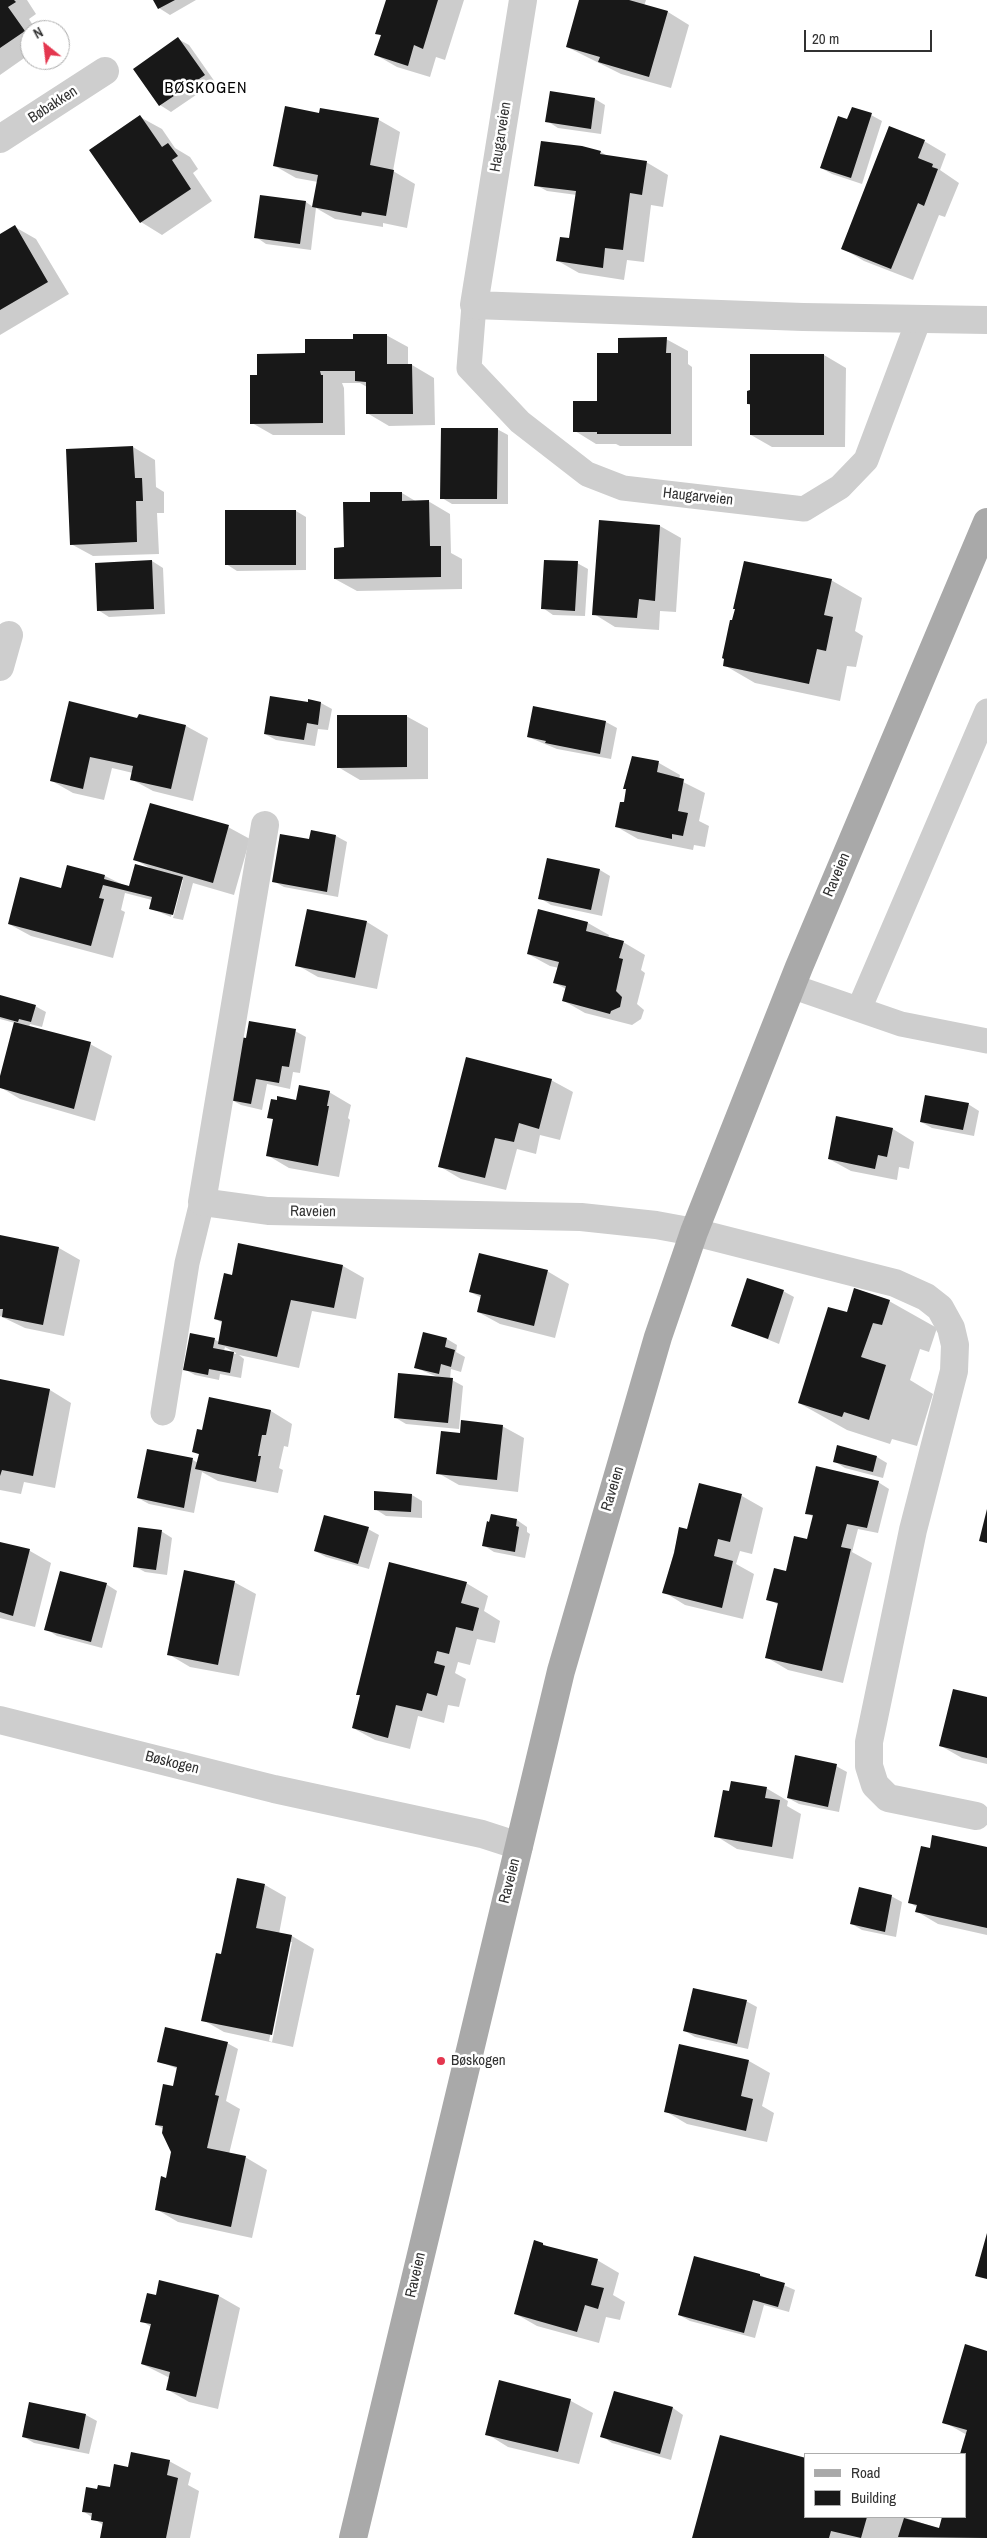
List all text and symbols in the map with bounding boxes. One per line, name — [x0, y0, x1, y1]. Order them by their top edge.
north arrow — [20, 20, 70, 70]
scale bar — [807, 20, 934, 52]
text: N — [30, 23, 46, 43]
text: 20 m — [812, 28, 839, 49]
district label: BØSKOGEN — [163, 79, 249, 99]
street label: Bøbakken — [25, 83, 81, 127]
street label: Haugarveien — [487, 101, 515, 173]
street label: Haugarveien — [662, 484, 734, 510]
street label: Raveien — [820, 850, 854, 900]
street label: Raveien — [290, 1203, 336, 1221]
street label: Raveien — [598, 1464, 628, 1514]
street label: Bøskogen — [143, 1748, 201, 1778]
street label: Raveien — [496, 1857, 524, 1905]
place label: Bøskogen — [451, 2052, 506, 2070]
marker: Bøskogen — [435, 2055, 447, 2067]
street label: Raveien — [402, 2251, 430, 2299]
legend — [804, 2453, 967, 2518]
text: Road — [851, 2462, 880, 2483]
text: Building — [851, 2487, 896, 2508]

